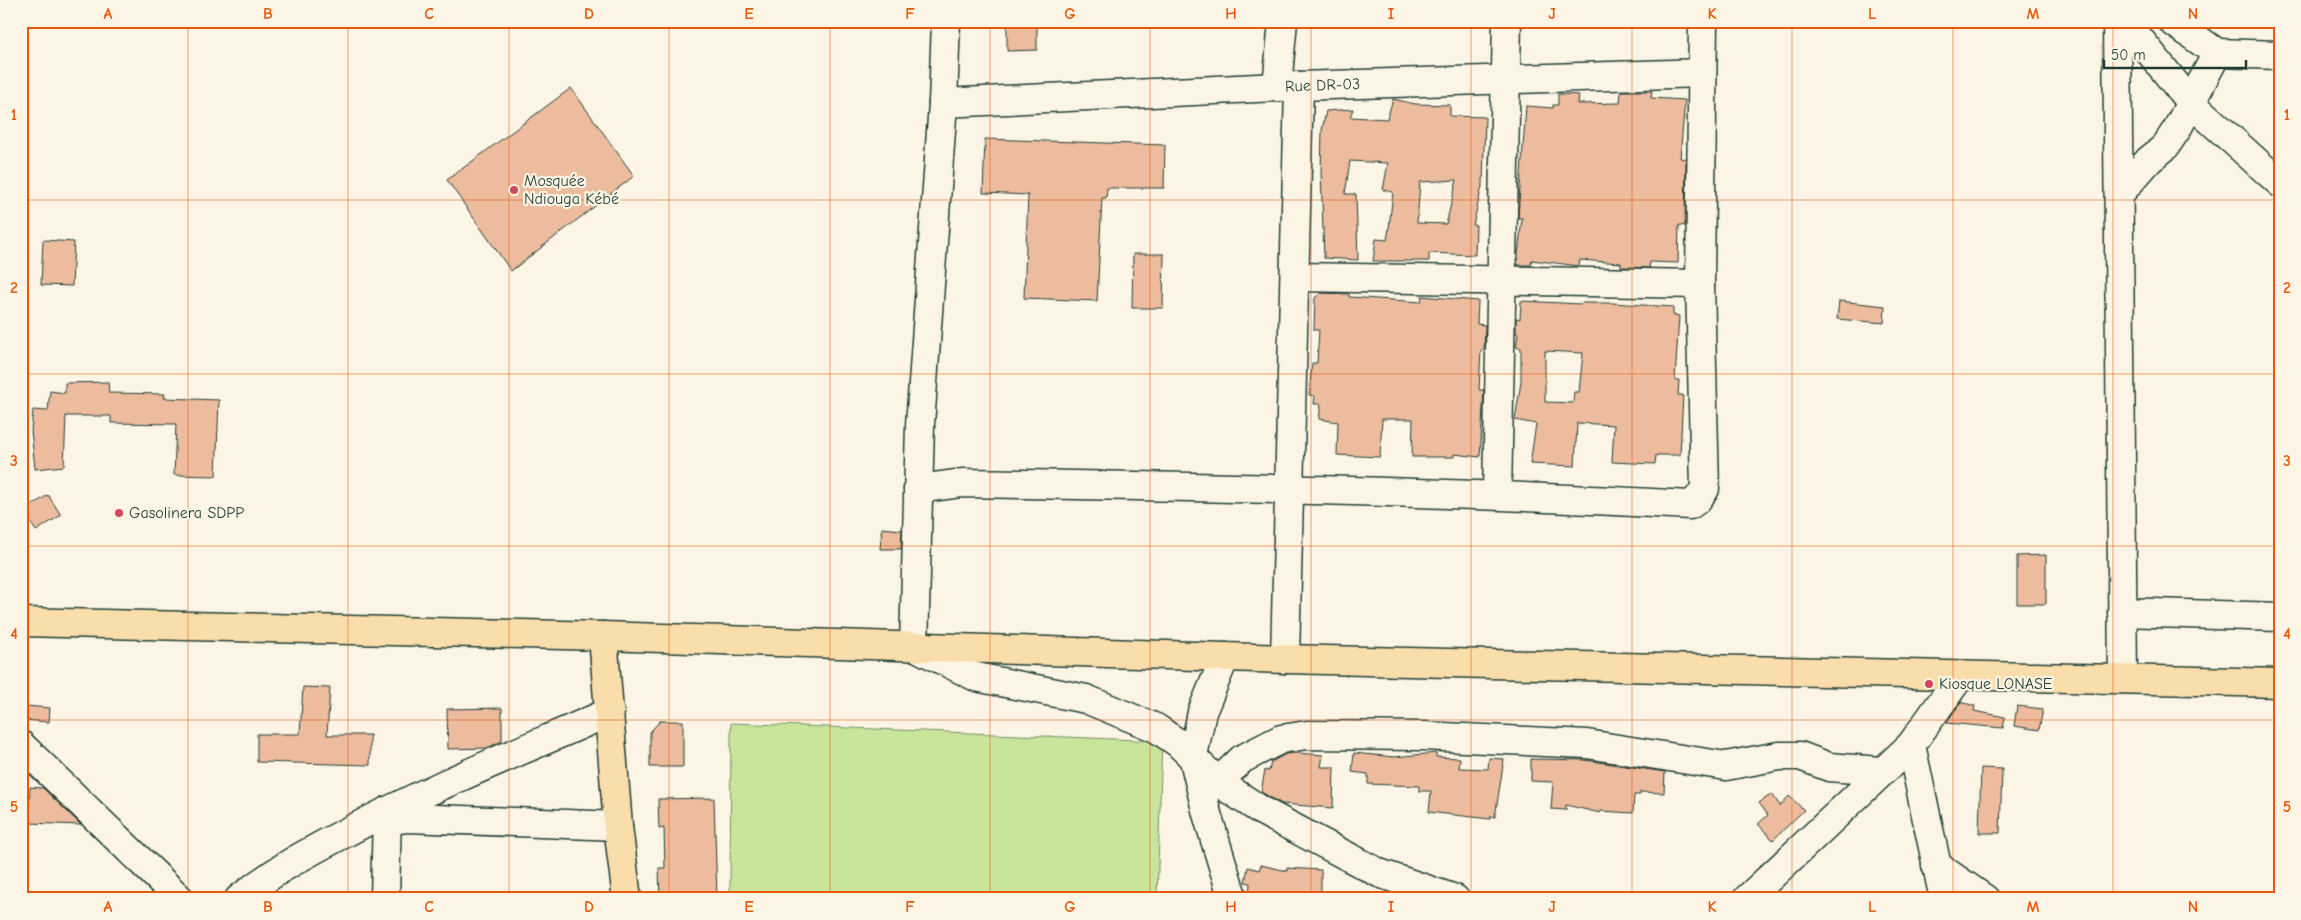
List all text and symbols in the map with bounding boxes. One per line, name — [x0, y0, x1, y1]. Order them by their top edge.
text: A — [104, 5, 113, 23]
text: B — [263, 5, 273, 23]
text: C — [424, 5, 434, 23]
text: D — [584, 5, 594, 23]
text: E — [744, 5, 754, 23]
text: F — [905, 5, 915, 23]
text: G — [1064, 5, 1076, 23]
text: H — [1225, 5, 1237, 23]
text: I — [1388, 5, 1394, 23]
text: J — [1548, 5, 1556, 23]
text: K — [1707, 5, 1717, 23]
text: L — [1868, 5, 1876, 23]
text: M — [2027, 5, 2040, 23]
text: N — [2188, 5, 2198, 23]
scale bar — [2104, 38, 2246, 70]
text: 50 m — [2111, 46, 2146, 64]
street label: Rue DR-03 — [1285, 75, 1360, 96]
text: 1 — [11, 106, 17, 124]
text: 1 — [2284, 106, 2290, 124]
place label: Mosquée Ndiouga Kébé — [524, 172, 619, 208]
marker: Mosquée Ndiouga Kébé — [508, 184, 520, 196]
text: 2 — [10, 279, 18, 297]
text: 2 — [2283, 279, 2291, 297]
text: 3 — [10, 452, 18, 470]
text: 3 — [2283, 452, 2291, 470]
place label: Gasolinera SDPP — [129, 504, 244, 522]
marker: Gasolinera SDPP — [113, 507, 125, 519]
text: 4 — [10, 625, 18, 643]
text: 4 — [2283, 625, 2291, 643]
place label: Kiosque LONASE — [1939, 675, 2053, 693]
marker: Kiosque LONASE — [1923, 678, 1935, 690]
text: 5 — [10, 798, 18, 816]
text: 5 — [2283, 798, 2291, 816]
text: A — [104, 898, 113, 916]
text: B — [263, 898, 273, 916]
text: C — [424, 898, 434, 916]
text: D — [584, 898, 594, 916]
text: E — [744, 898, 754, 916]
text: F — [905, 898, 915, 916]
text: G — [1064, 898, 1076, 916]
text: H — [1225, 898, 1237, 916]
text: I — [1388, 898, 1394, 916]
text: J — [1548, 898, 1556, 916]
text: K — [1707, 898, 1717, 916]
text: L — [1868, 898, 1876, 916]
text: M — [2027, 898, 2040, 916]
text: N — [2188, 898, 2198, 916]

